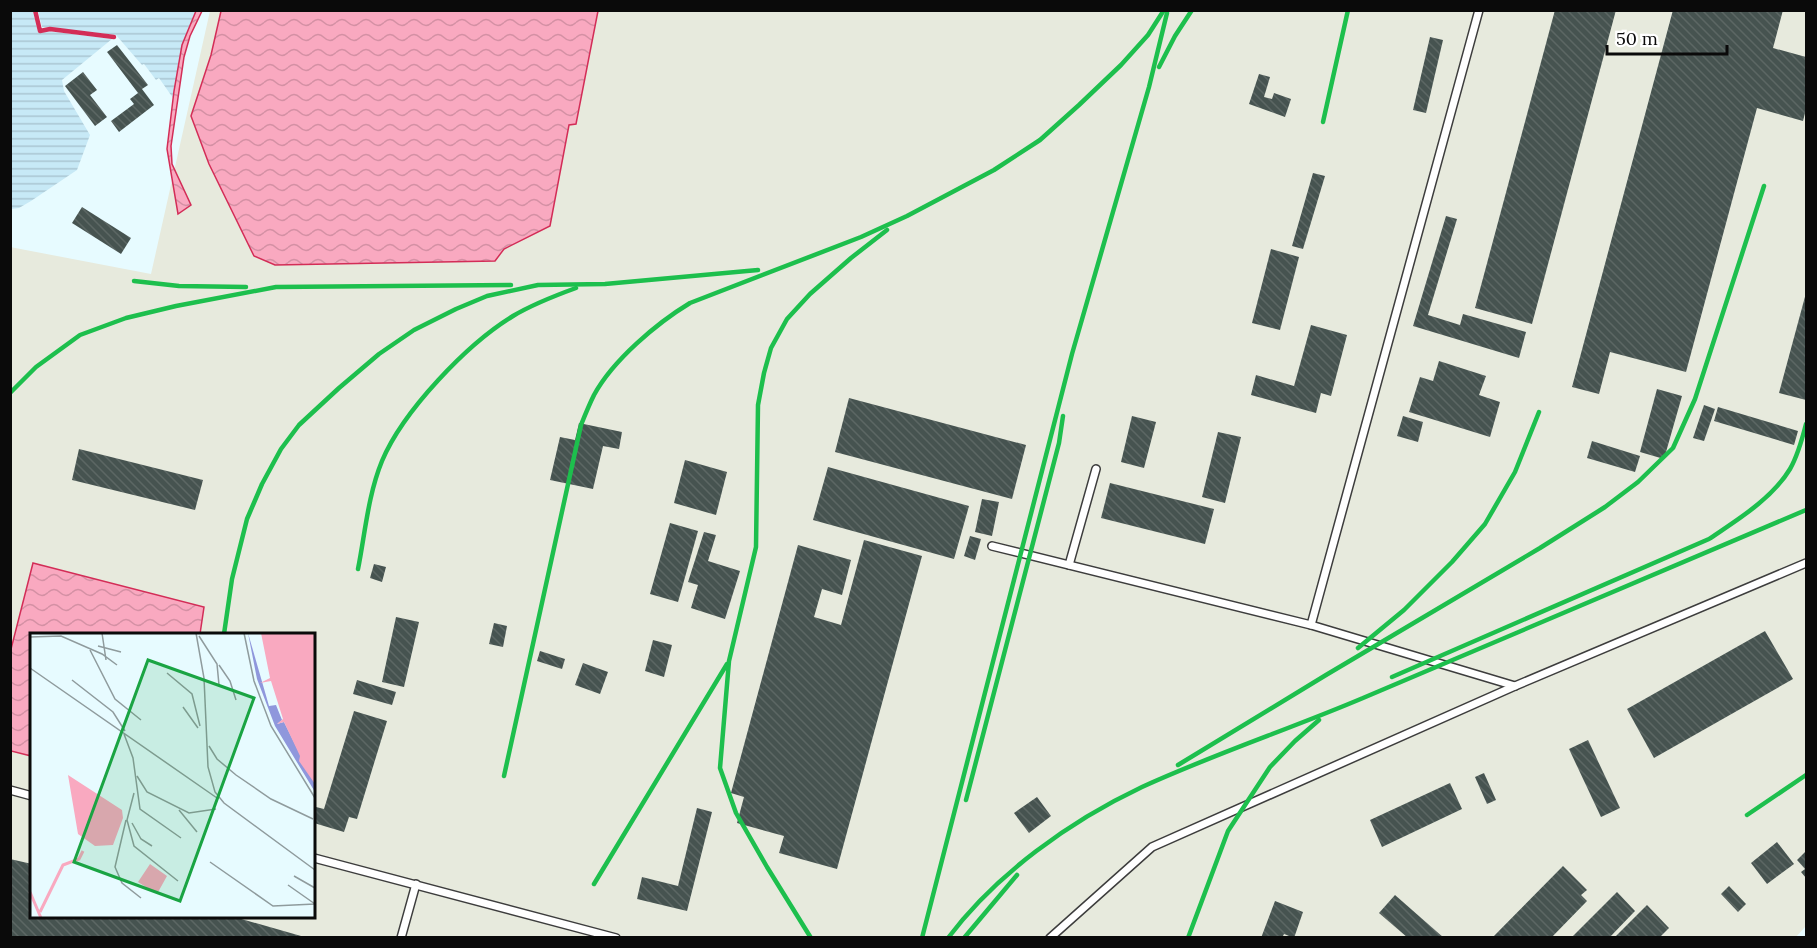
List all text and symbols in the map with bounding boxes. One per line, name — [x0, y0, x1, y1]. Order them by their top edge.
scale bar — [1607, 18, 1727, 56]
text: 50 m — [1616, 27, 1658, 50]
inset map — [30, 633, 315, 918]

